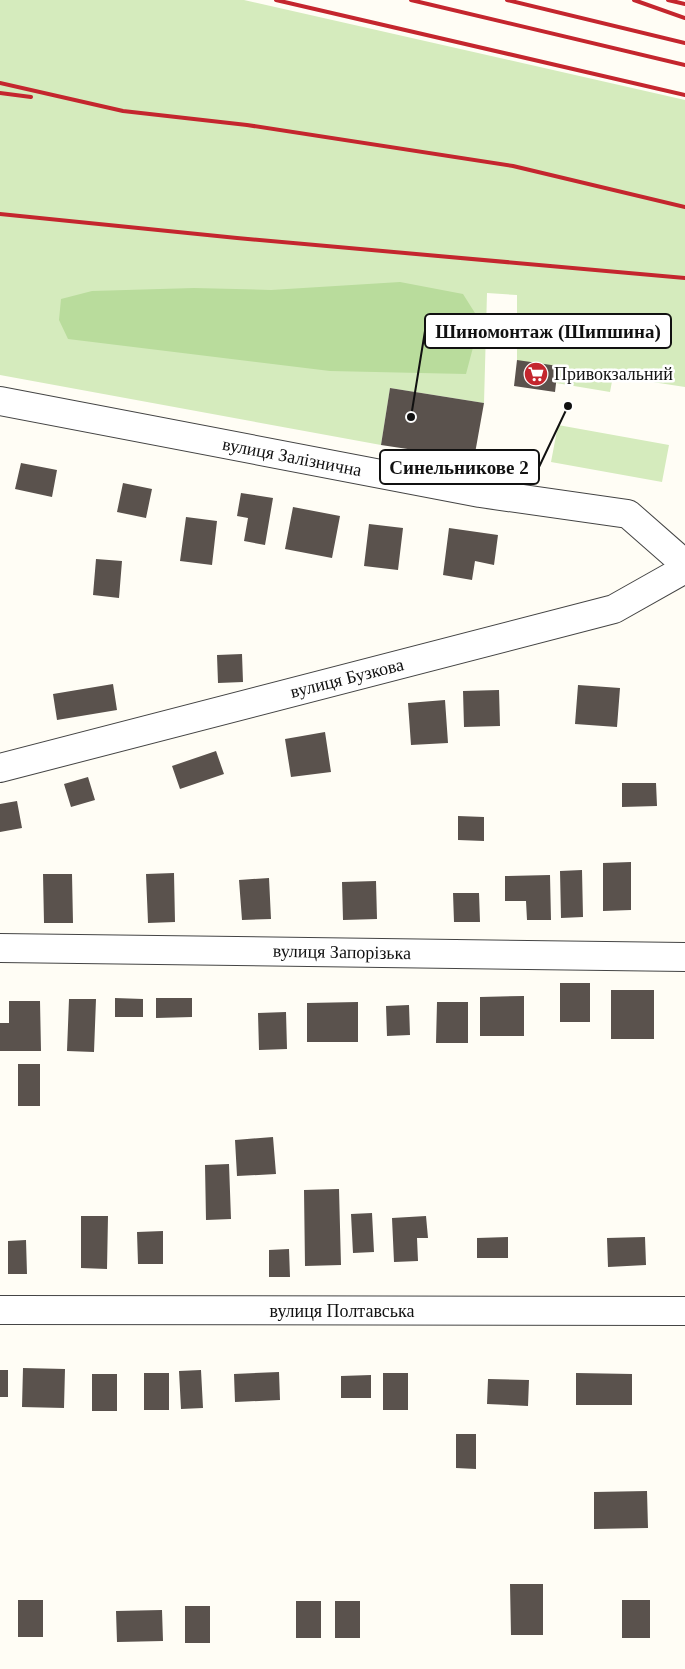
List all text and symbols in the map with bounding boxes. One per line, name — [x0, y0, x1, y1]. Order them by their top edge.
callout: Шиномонтаж (Шипшина) — [425, 314, 671, 348]
text: Шиномонтаж (Шипшина) — [435, 321, 661, 343]
supermarket icon: Привокзальний — [523, 361, 549, 387]
place label: Привокзальний — [554, 364, 673, 384]
street label: вулиця Залізнична — [221, 434, 363, 480]
callout: Синельникове 2 — [380, 450, 539, 484]
text: Синельникове 2 — [389, 457, 529, 478]
street label: вулиця Бузкова — [288, 654, 406, 702]
street label: вулиця Запорізька — [273, 941, 411, 963]
street label: вулиця Полтавська — [270, 1301, 415, 1321]

